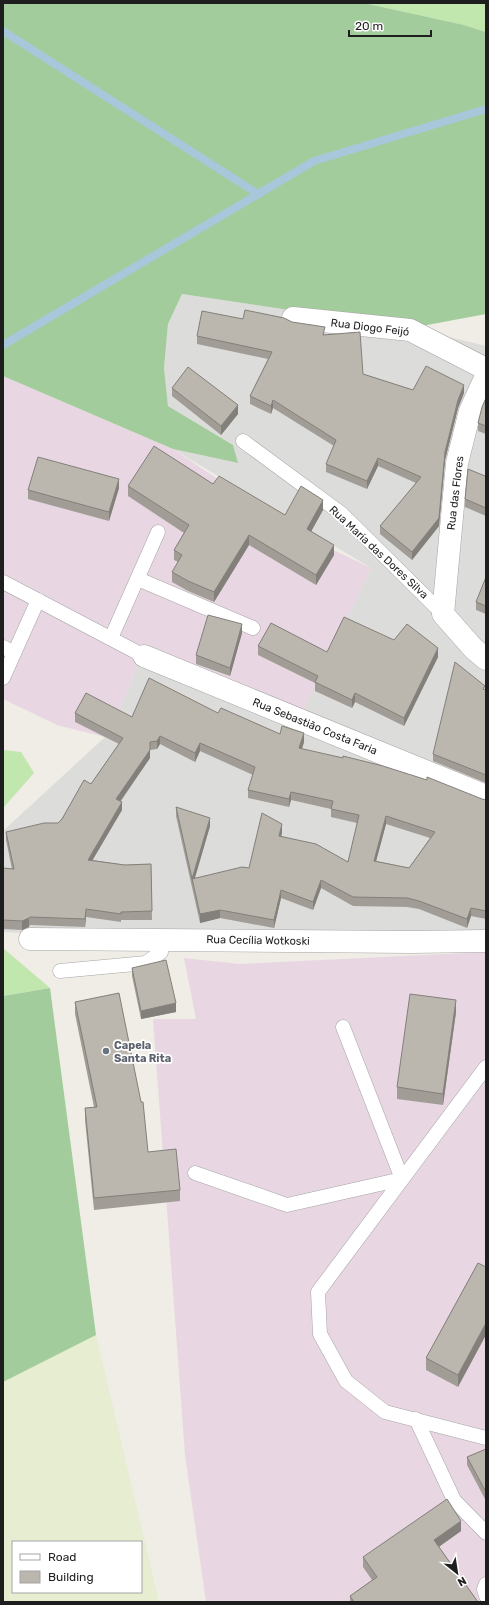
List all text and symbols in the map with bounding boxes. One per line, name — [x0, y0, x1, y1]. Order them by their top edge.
scale bar — [349, 12, 431, 38]
text: 20 m — [355, 19, 383, 33]
street label: Rua Diogo Feijó — [330, 316, 410, 339]
street label: Rua das Flores — [444, 455, 467, 531]
street label: Rua Maria das Dores Silva — [327, 503, 431, 602]
street label: Rua Sebastião Costa Faria — [251, 695, 379, 757]
street label: Rua Cecília Wotkoski — [206, 933, 310, 948]
place label: Capela Santa Rita — [114, 1039, 171, 1065]
marker: Capela Santa Rita — [101, 1046, 111, 1056]
legend — [12, 1541, 142, 1593]
text: Road — [48, 1550, 76, 1564]
north arrow — [437, 1553, 477, 1593]
text: Building — [48, 1570, 94, 1584]
text: N — [455, 1574, 468, 1589]

